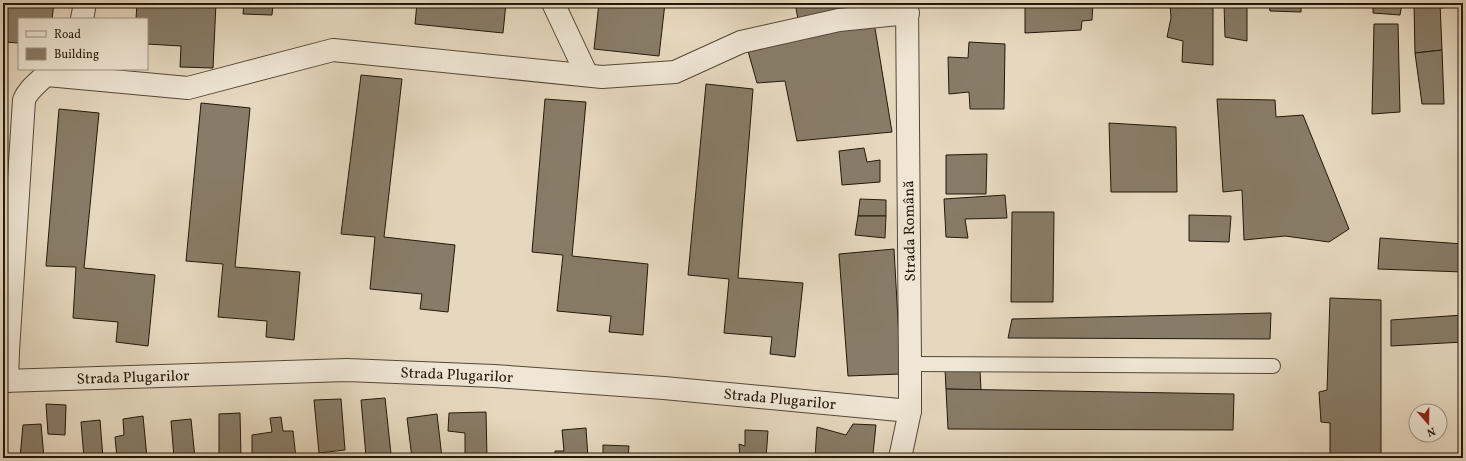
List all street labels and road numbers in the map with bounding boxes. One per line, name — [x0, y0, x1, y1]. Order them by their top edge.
street label: Strada Română — [899, 180, 922, 282]
street label: Strada Plugarilor — [400, 363, 514, 389]
street label: Strada Plugarilor — [76, 366, 190, 391]
street label: Strada Plugarilor — [723, 385, 837, 416]

